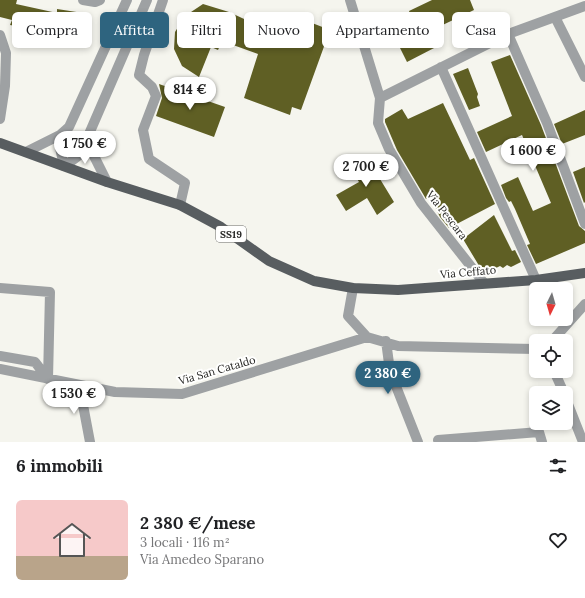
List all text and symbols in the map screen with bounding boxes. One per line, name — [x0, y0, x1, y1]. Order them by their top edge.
chip: Compra — [12, 12, 92, 48]
chip: Affitta — [100, 12, 169, 48]
chip: Filtri — [177, 12, 236, 48]
chip: Nuovo — [244, 12, 314, 48]
chip: Appartamento — [322, 12, 444, 48]
chip: Casa — [452, 12, 510, 48]
pin: 814 € — [162, 77, 218, 111]
text: 814 € — [173, 81, 207, 98]
pin: 1 750 € — [48, 131, 122, 165]
text: 1 750 € — [63, 135, 107, 152]
pin: 1 600 € — [496, 138, 570, 172]
text: 1 600 € — [510, 142, 556, 159]
pin: 2 700 € — [329, 154, 403, 188]
text: 2 700 € — [343, 158, 389, 175]
street label: Via Pescara — [423, 187, 471, 242]
road number: SS19 — [216, 226, 246, 242]
street label: Via Ceffato — [438, 263, 497, 282]
north arrow — [529, 282, 573, 326]
map controls — [529, 282, 573, 430]
button: locate — [529, 334, 573, 378]
street label: Via San Cataldo — [176, 352, 257, 388]
pin: 2 380 € — [351, 361, 425, 395]
text: 2 380 € — [364, 365, 412, 382]
pin: 1 530 € — [37, 381, 111, 415]
text: 1 530 € — [51, 385, 97, 402]
button: layers — [529, 386, 573, 430]
text: 6 immobili — [16, 455, 103, 477]
icon: filters — [547, 455, 569, 477]
text: 2 380 €/mese — [140, 512, 255, 534]
icon: home — [48, 516, 96, 564]
icon: heart — [547, 529, 569, 551]
text: 3 locali · 116 m² — [140, 534, 230, 551]
text: Via Amedeo Sparano — [140, 551, 264, 568]

